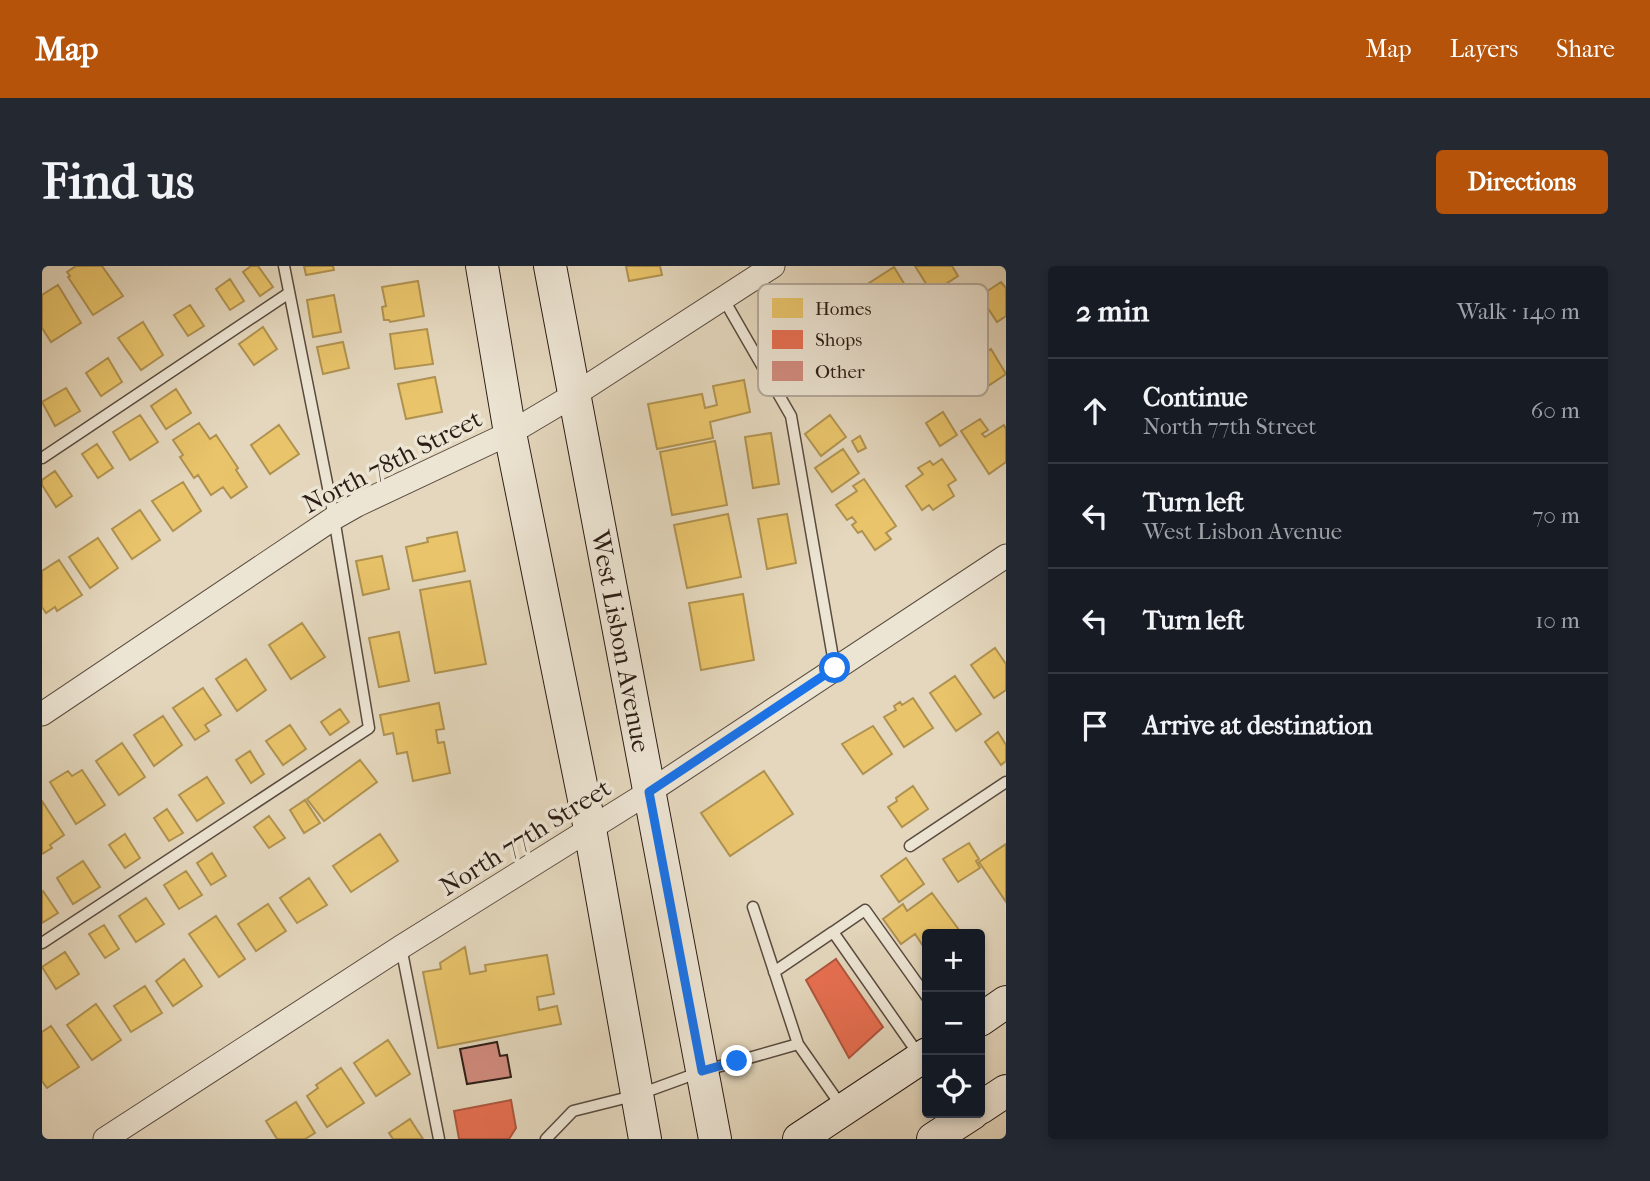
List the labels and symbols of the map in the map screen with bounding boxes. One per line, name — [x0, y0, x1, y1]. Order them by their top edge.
legend — [758, 284, 988, 396]
text: Homes — [815, 298, 871, 320]
text: Shops — [815, 329, 862, 351]
text: Other — [815, 361, 866, 383]
street label: North 78th Street — [298, 403, 487, 520]
street label: West Lisbon Avenue — [584, 527, 657, 755]
route start — [819, 652, 850, 683]
street label: North 77th Street — [434, 772, 617, 903]
route end — [721, 1045, 752, 1076]

